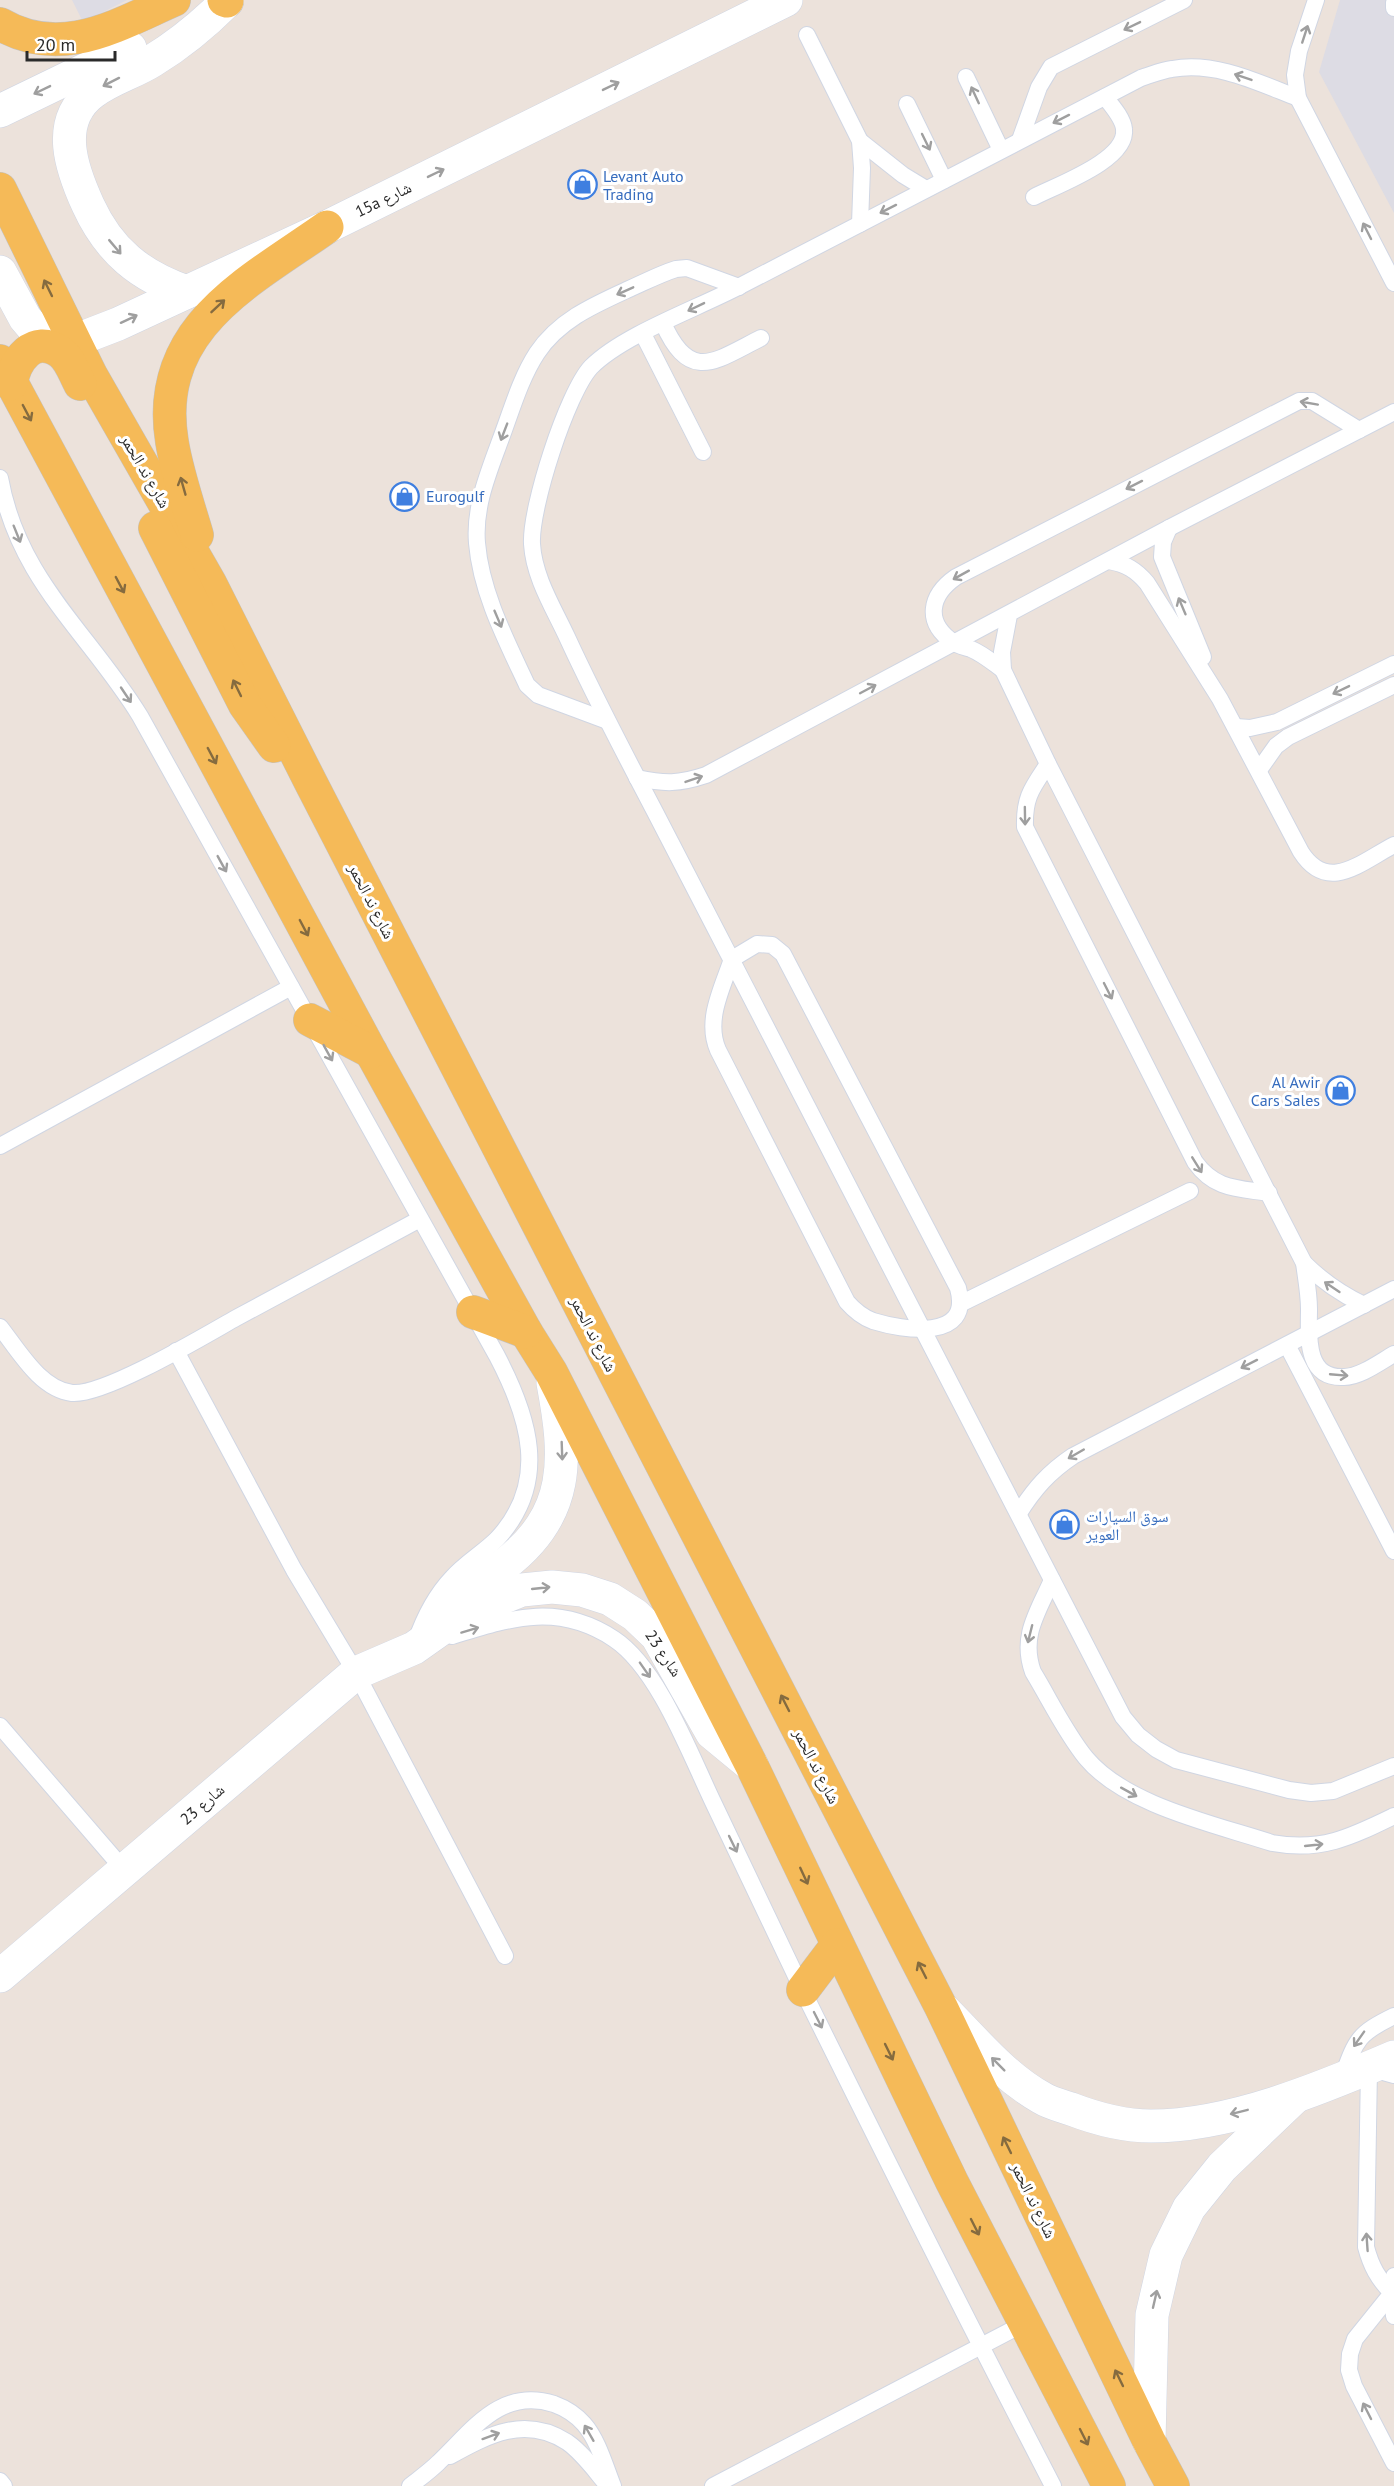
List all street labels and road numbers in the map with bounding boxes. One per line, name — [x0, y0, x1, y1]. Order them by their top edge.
street label: 15a شارع — [352, 177, 415, 222]
street label: شارع ند الحمر — [116, 430, 175, 512]
street label: شارع ند الحمر — [343, 859, 399, 942]
street label: شارع ند الحمر — [565, 1292, 621, 1375]
street label: شارع 23 — [640, 1626, 687, 1681]
street label: شارع ند الحمر — [788, 1724, 844, 1807]
street label: شارع 23 — [176, 1779, 229, 1829]
street label: شارع ند الحمر — [1006, 2158, 1061, 2242]

